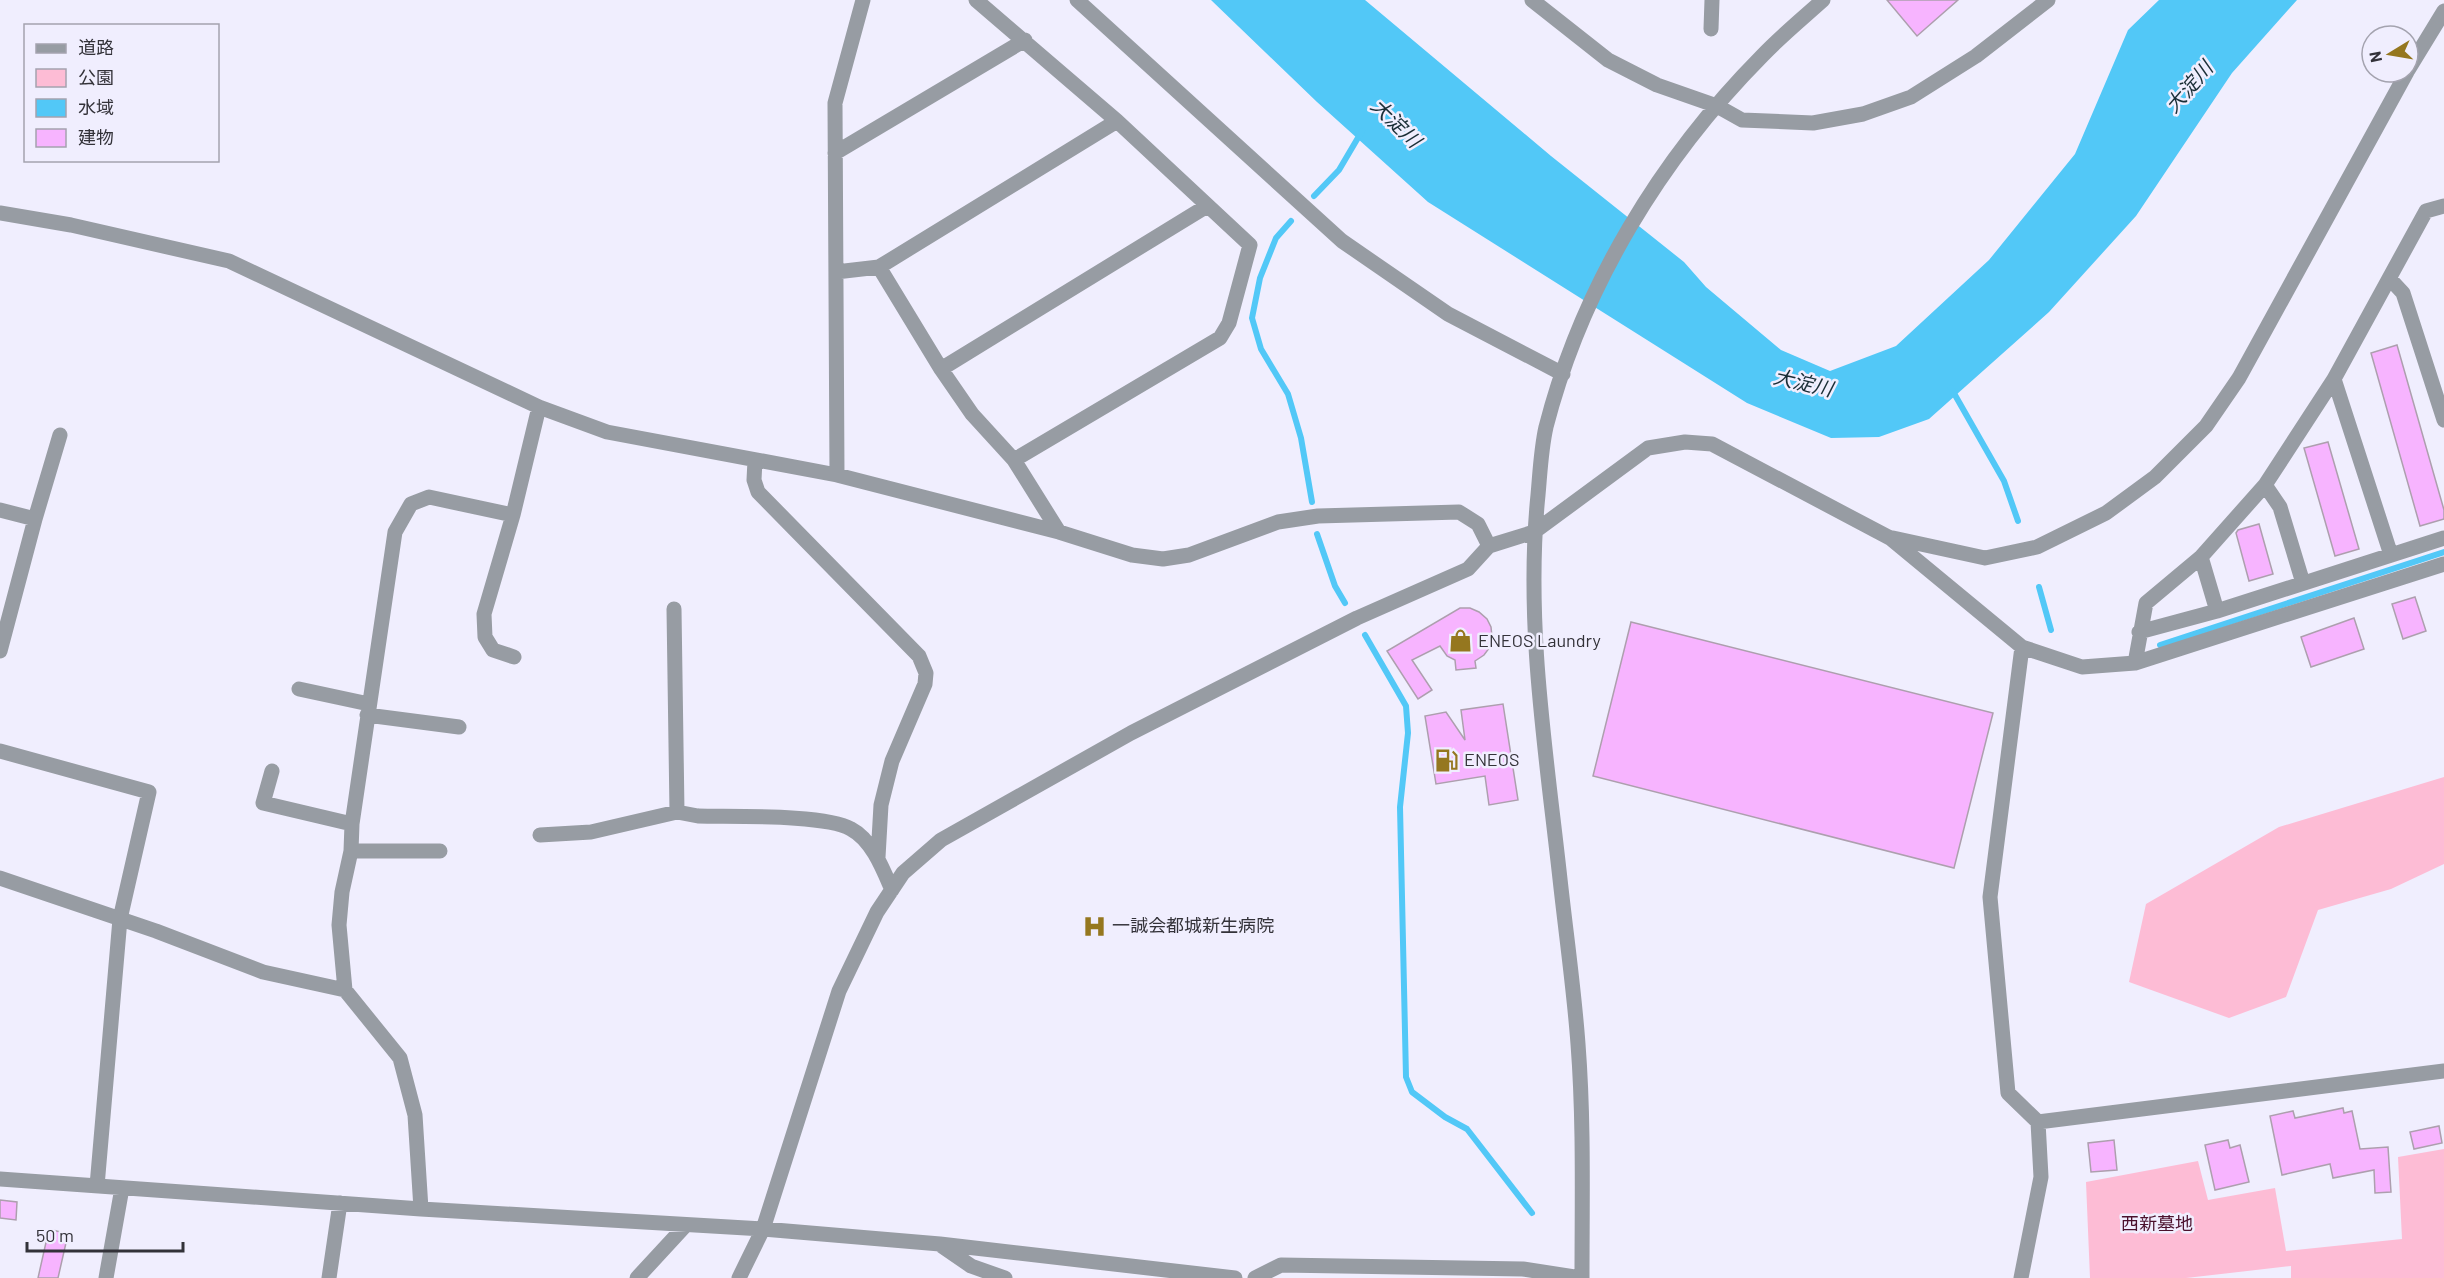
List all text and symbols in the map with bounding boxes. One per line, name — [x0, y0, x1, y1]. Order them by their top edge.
legend — [24, 24, 219, 162]
north arrow — [2360, 24, 2420, 84]
text: 道路 — [78, 36, 114, 58]
text: N — [2364, 50, 2385, 64]
water label: 大淀川 — [2160, 54, 2218, 117]
text: 公園 — [78, 66, 114, 88]
water label: 大淀川 — [1367, 93, 1428, 153]
text: 水域 — [78, 96, 114, 118]
text: 建物 — [78, 126, 114, 148]
water label: 大淀川 — [1771, 364, 1837, 401]
shop icon: ENEOS Laundry — [1447, 628, 1473, 654]
place label: ENEOS Laundry — [1478, 629, 1601, 651]
fuel station icon: ENEOS — [1433, 747, 1459, 773]
place label: ENEOS — [1464, 748, 1519, 770]
hospital icon: 一誠会都城新生病院 — [1081, 913, 1107, 939]
place label: 一誠会都城新生病院 — [1112, 914, 1274, 936]
park label: 西新墓地 — [2121, 1212, 2193, 1234]
scale bar — [27, 1215, 183, 1253]
text: 50 m — [36, 1224, 74, 1246]

